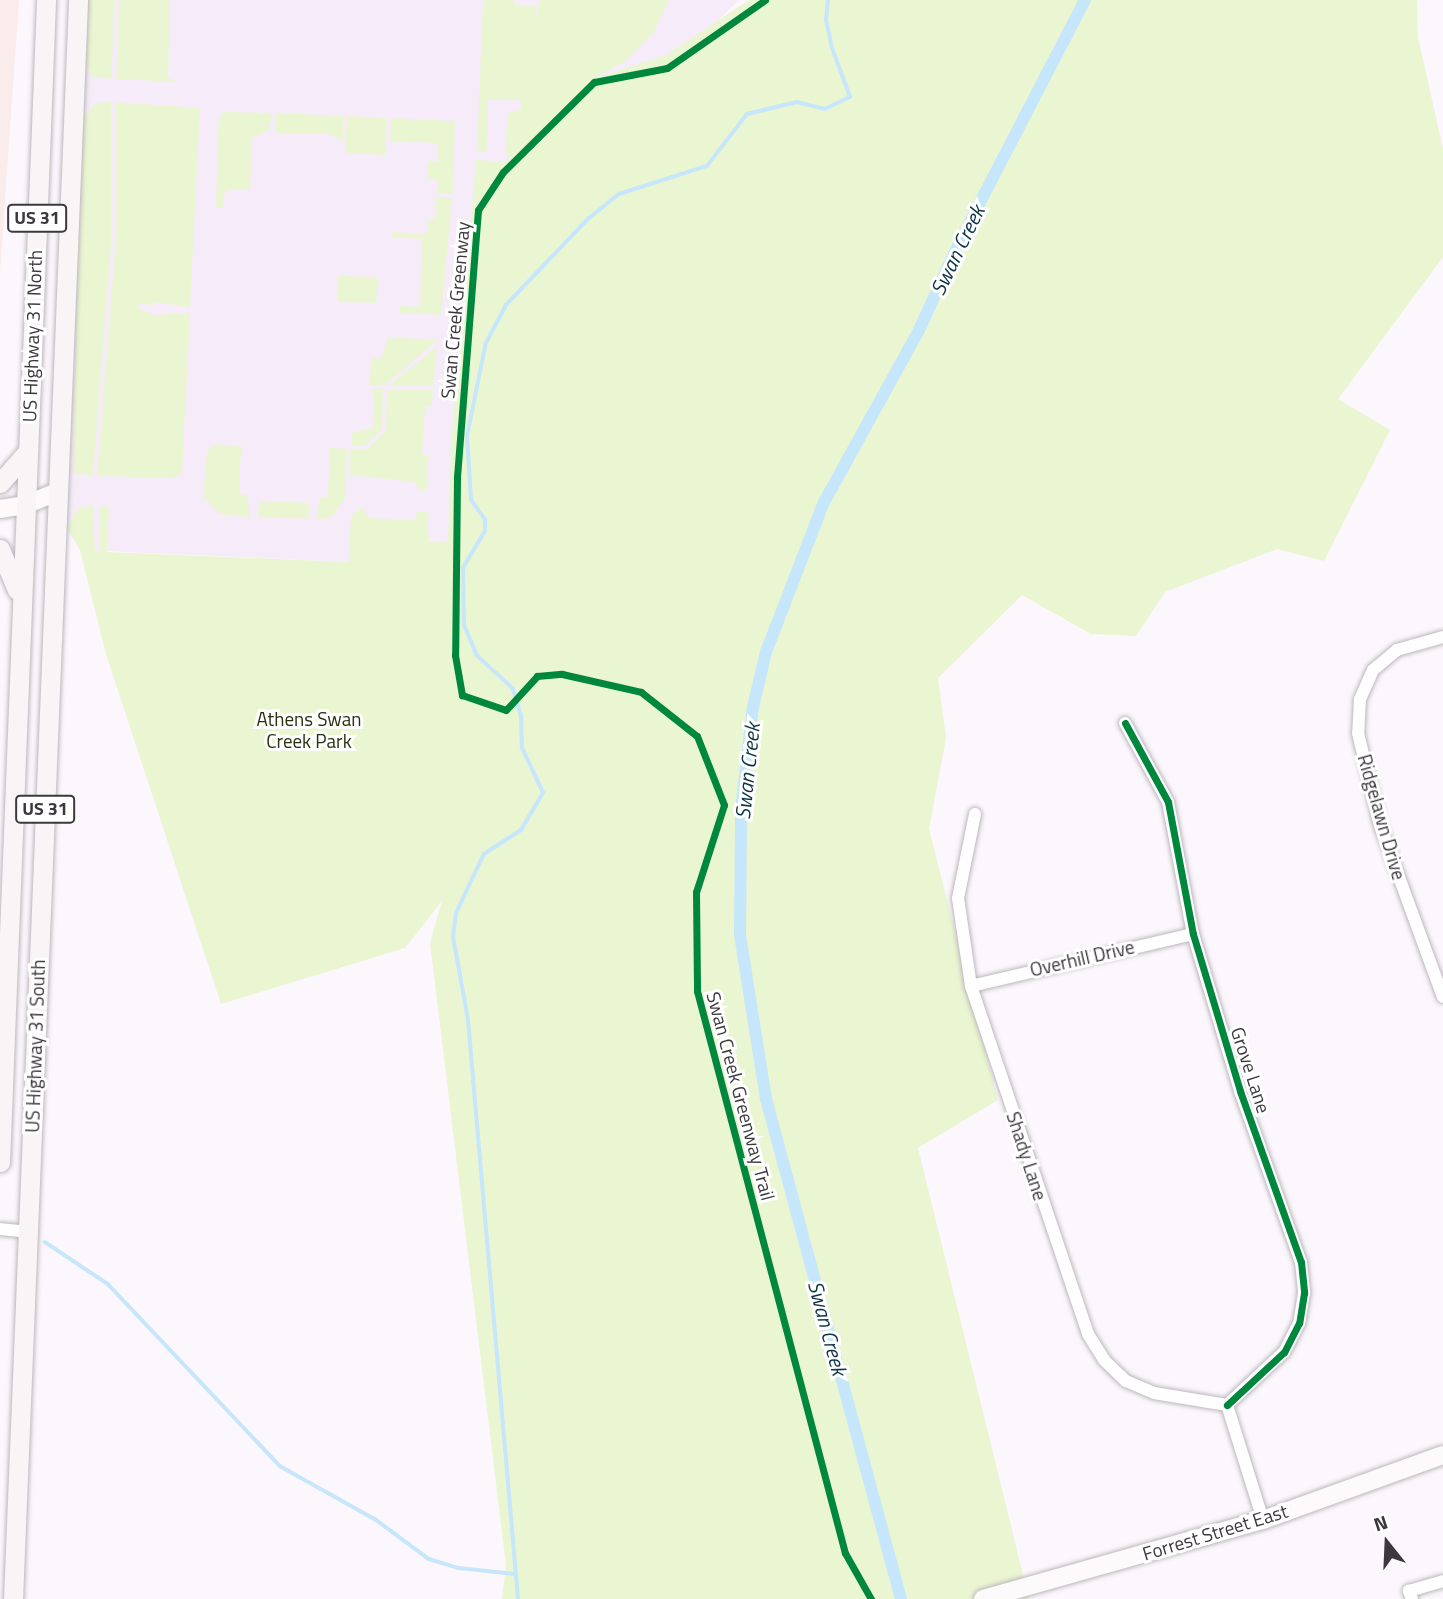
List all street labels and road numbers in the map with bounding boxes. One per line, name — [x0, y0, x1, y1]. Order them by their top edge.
road number: US 31 — [5, 204, 68, 232]
street label: Swan Creek Greenway — [436, 220, 474, 400]
street label: US Highway 31 North — [18, 249, 46, 423]
street label: Ridgelawn Drive — [1353, 752, 1411, 882]
road number: US 31 — [14, 794, 76, 824]
street label: Overhill Drive — [1028, 935, 1136, 981]
street label: US Highway 31 South — [21, 959, 49, 1133]
street label: Swan Creek Greenway Trail — [702, 989, 780, 1203]
street label: Grove Lane — [1226, 1024, 1276, 1116]
street label: Shady Lane — [1002, 1109, 1052, 1203]
street label: Forrest Street East — [1140, 1499, 1290, 1565]

